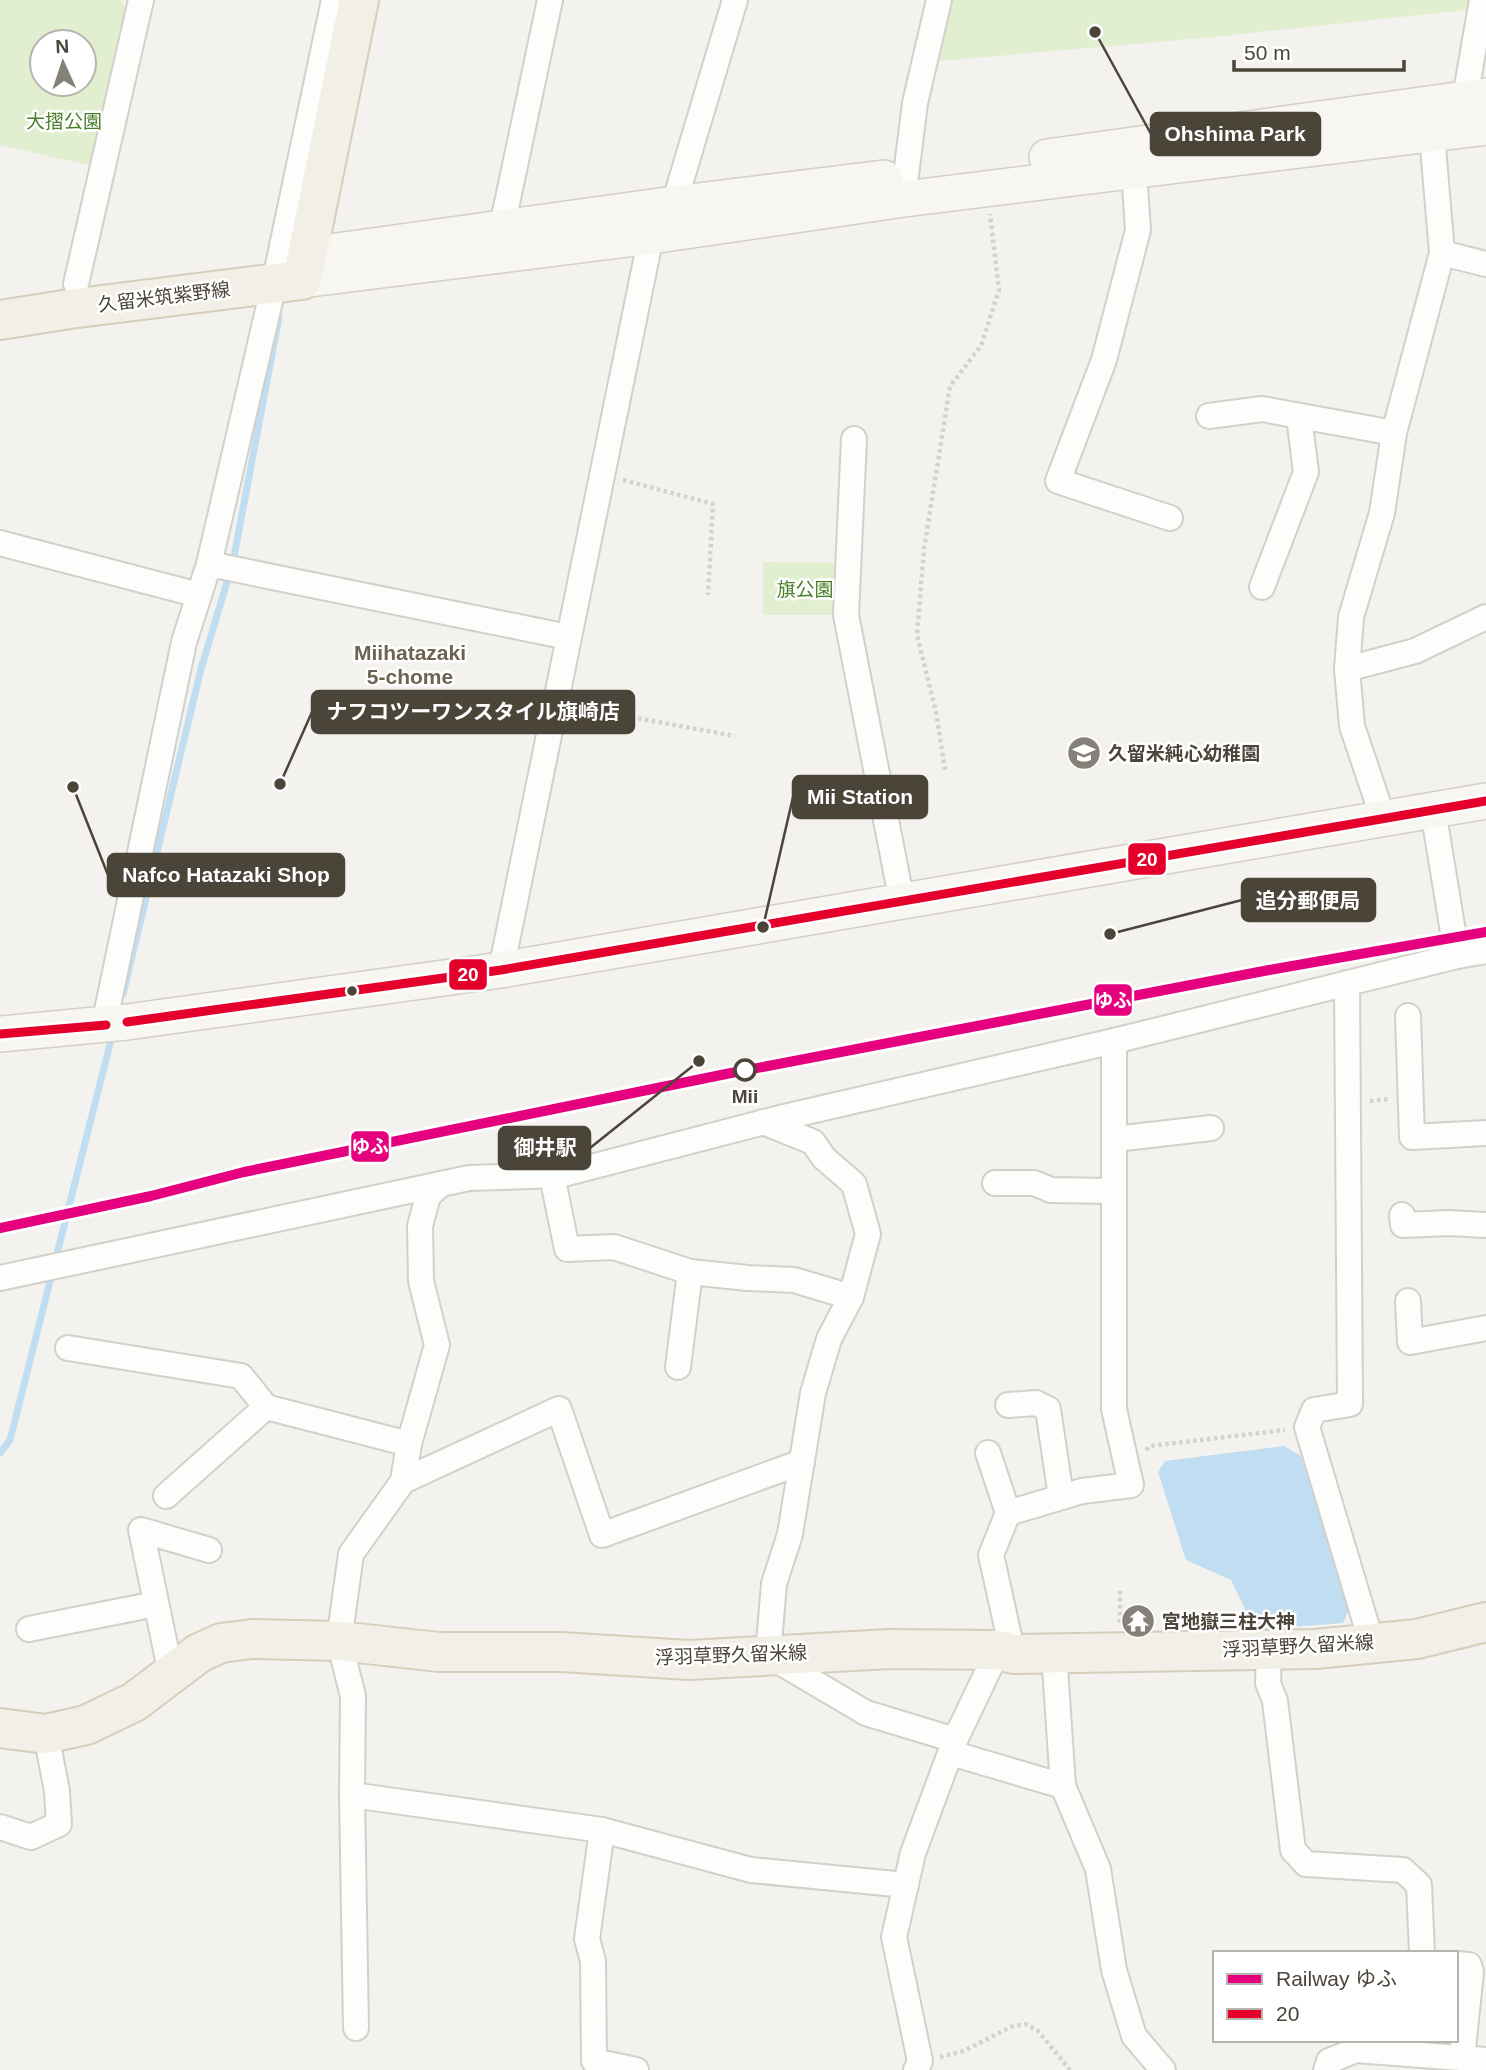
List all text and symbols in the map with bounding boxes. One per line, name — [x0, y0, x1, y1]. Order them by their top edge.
north arrow — [28, 28, 98, 98]
scale bar — [1234, 28, 1404, 72]
text: N — [55, 36, 70, 57]
text: 50 m — [1244, 41, 1291, 64]
park label: 大摺公園 — [26, 111, 102, 132]
callout: Ohshima Park — [1151, 113, 1320, 155]
text: Ohshima Park — [1164, 122, 1306, 145]
street label: 久留米筑紫野線 — [97, 278, 231, 316]
park label: 旗公園 — [776, 579, 834, 600]
district label: Miihatazaki 5-chome — [354, 641, 466, 688]
callout: ナフコツーワンスタイル旗崎店 — [312, 691, 634, 733]
text: ナフコツーワンスタイル旗崎店 — [326, 700, 620, 723]
school or university icon: 久留米純心幼稚園 — [1065, 734, 1103, 772]
place label: 久留米純心幼稚園 — [1108, 743, 1260, 764]
callout: Mii Station — [793, 776, 927, 818]
text: Mii Station — [807, 785, 913, 808]
line badge: 20 — [1127, 842, 1167, 876]
text: 20 — [1136, 849, 1158, 870]
callout: Nafco Hatazaki Shop — [108, 854, 344, 896]
text: Nafco Hatazaki Shop — [122, 863, 330, 886]
callout: 追分郵便局 — [1242, 879, 1375, 921]
text: 追分郵便局 — [1256, 889, 1361, 912]
line badge: 20 — [448, 958, 488, 991]
text: 20 — [457, 964, 479, 985]
line badge: ゆふ — [1093, 983, 1133, 1017]
unlabelled marker — [345, 984, 359, 998]
text: ゆふ — [1094, 990, 1132, 1011]
marker: Mii — [734, 1059, 756, 1081]
place label: Mii — [732, 1086, 758, 1107]
callout: 御井駅 — [499, 1127, 590, 1169]
line badge: ゆふ — [350, 1130, 390, 1163]
text: ゆふ — [351, 1136, 389, 1157]
text: 御井駅 — [514, 1136, 577, 1159]
temple icon: 宮地嶽三柱大神 — [1119, 1602, 1157, 1640]
place label: 宮地嶽三柱大神 — [1162, 1611, 1295, 1632]
street label: 浮羽草野久留米線 — [1222, 1632, 1374, 1660]
street label: 浮羽草野久留米線 — [655, 1642, 807, 1668]
legend — [1213, 1951, 1458, 2042]
text: Railway ゆふ — [1276, 1967, 1397, 1990]
text: 20 — [1276, 2002, 1299, 2025]

